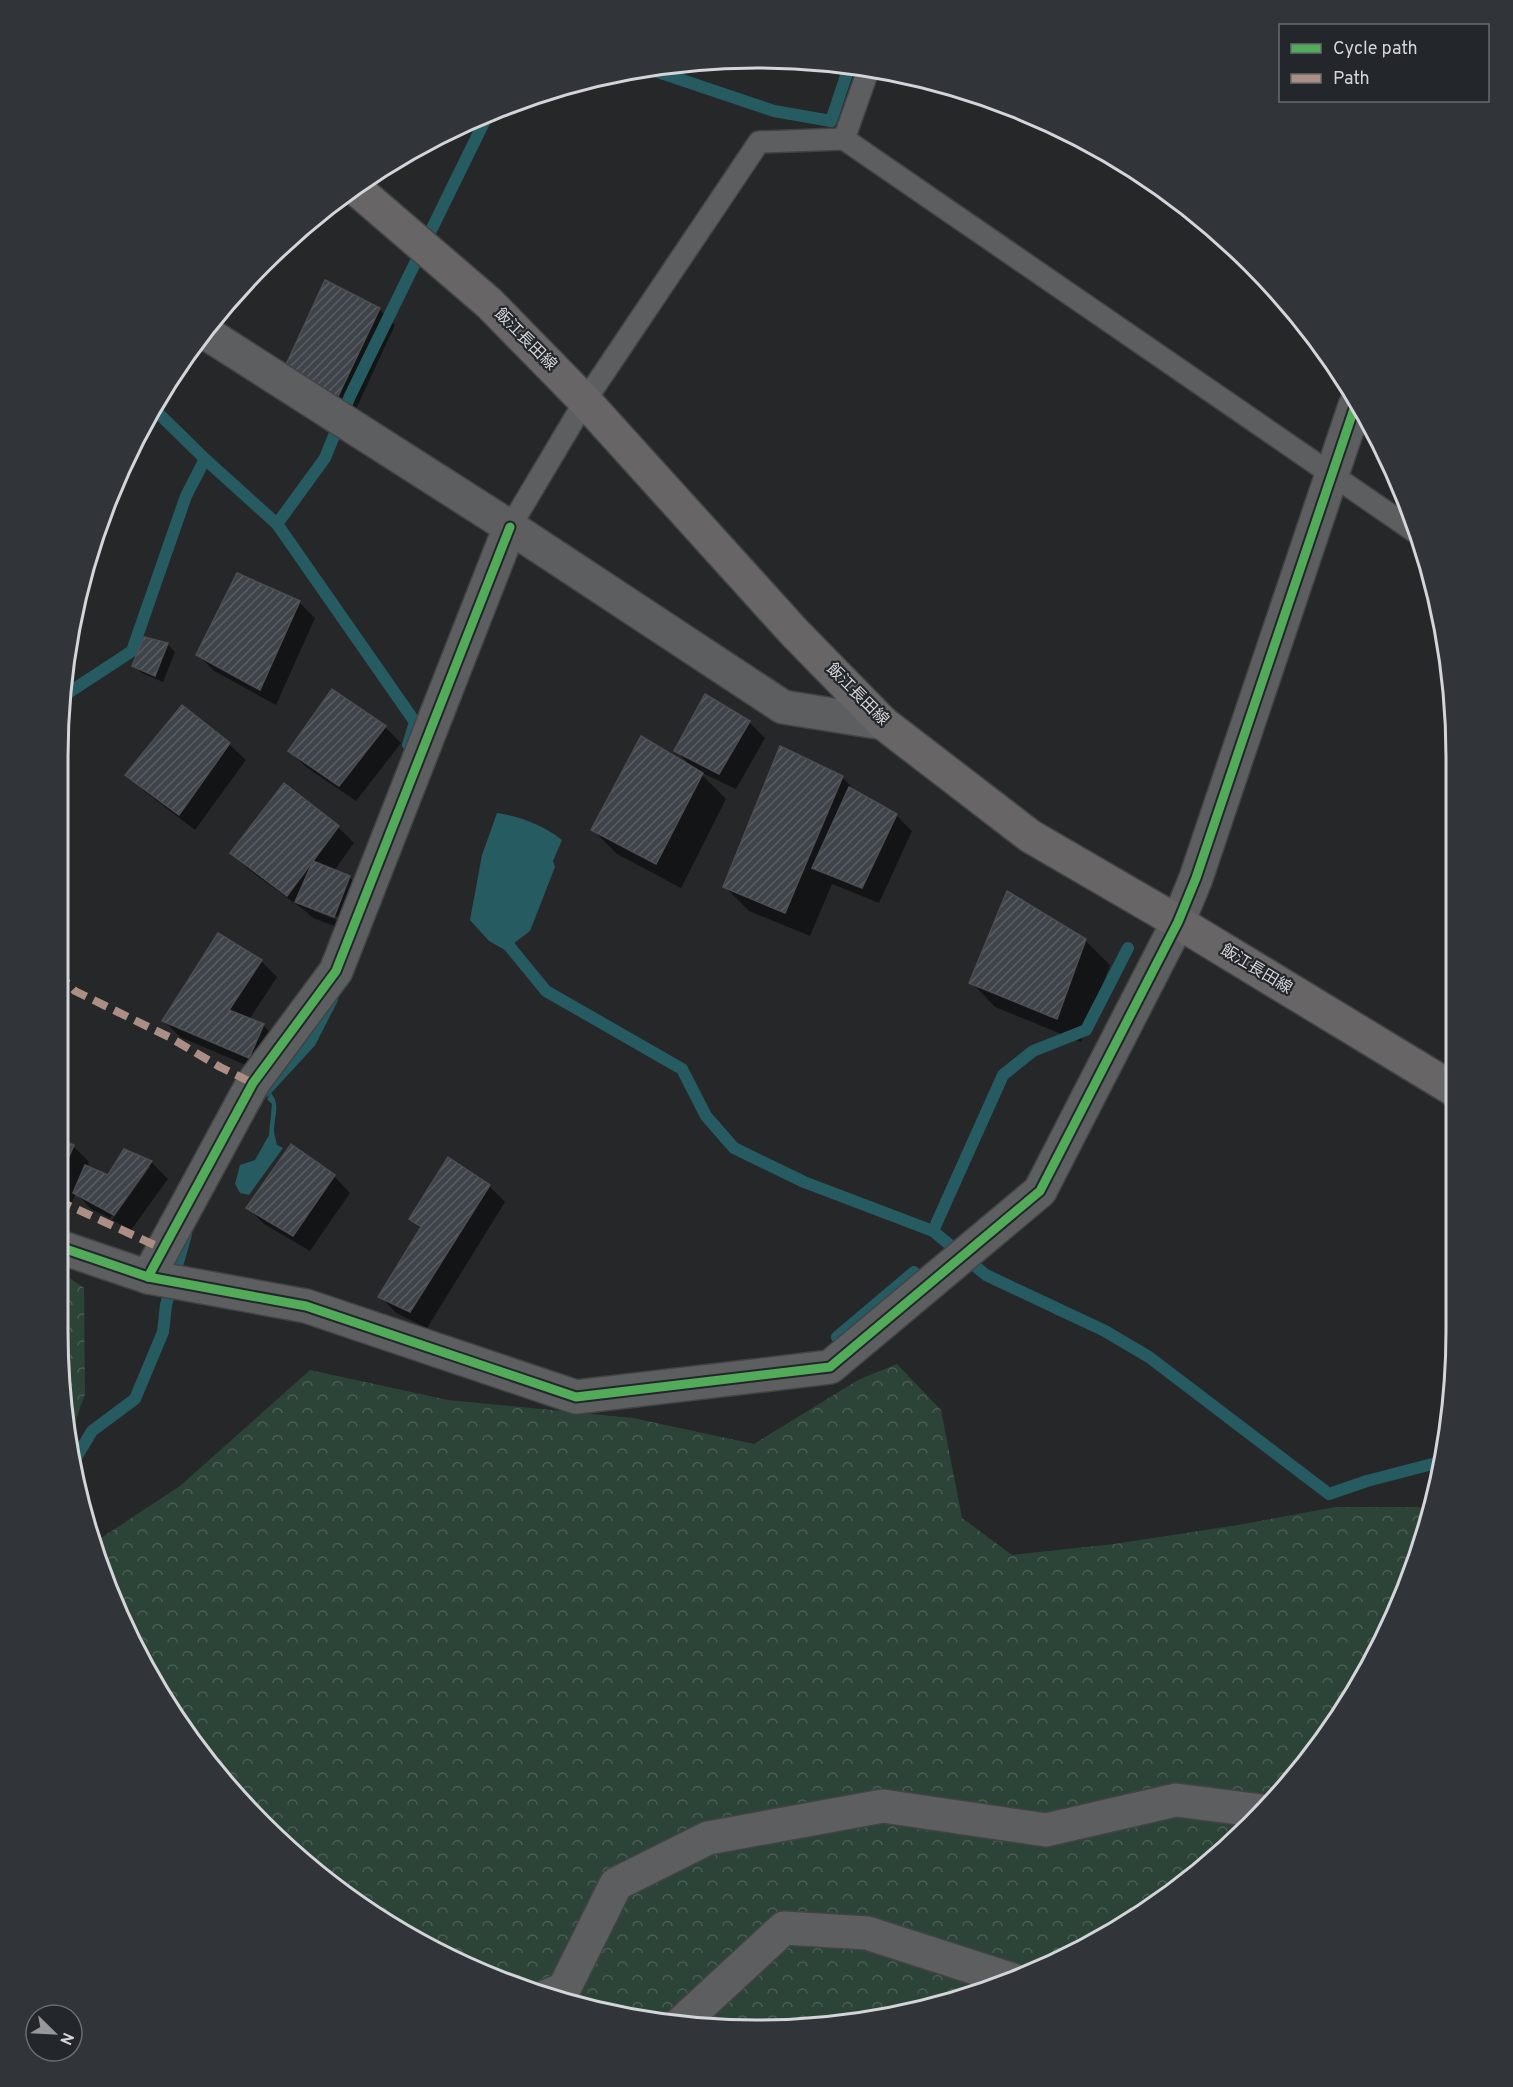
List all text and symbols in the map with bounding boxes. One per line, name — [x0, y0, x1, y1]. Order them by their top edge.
legend — [1279, 24, 1489, 102]
text: Cycle path — [1333, 38, 1418, 61]
text: Path — [1333, 68, 1370, 91]
street label: 飯江長田線 — [490, 305, 560, 375]
street label: 飯江長田線 — [822, 660, 892, 730]
street label: 飯江長田線 — [1217, 941, 1295, 999]
north arrow — [24, 2003, 84, 2063]
text: N — [54, 2029, 77, 2048]

